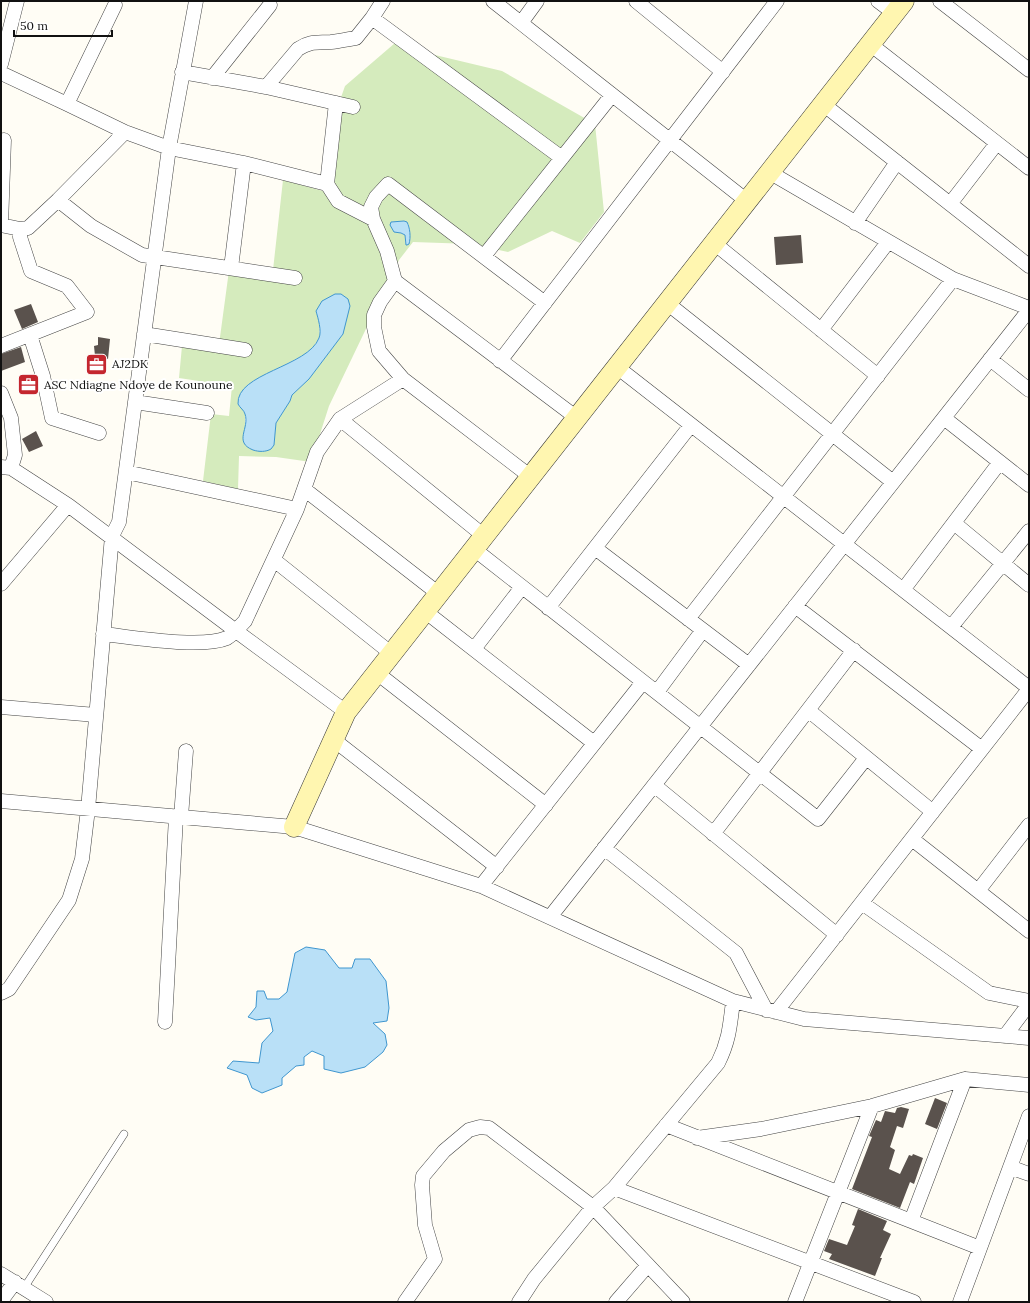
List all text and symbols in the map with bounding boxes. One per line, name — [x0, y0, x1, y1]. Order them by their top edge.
scale bar — [14, 12, 112, 38]
text: 50 m — [20, 18, 48, 33]
office icon: AJ2DK — [84, 351, 110, 377]
place label: AJ2DK — [111, 356, 149, 371]
office icon: ASC Ndiagne Ndoye de Kounoune — [16, 372, 42, 398]
place label: ASC Ndiagne Ndoye de Kounoune — [43, 377, 233, 392]

